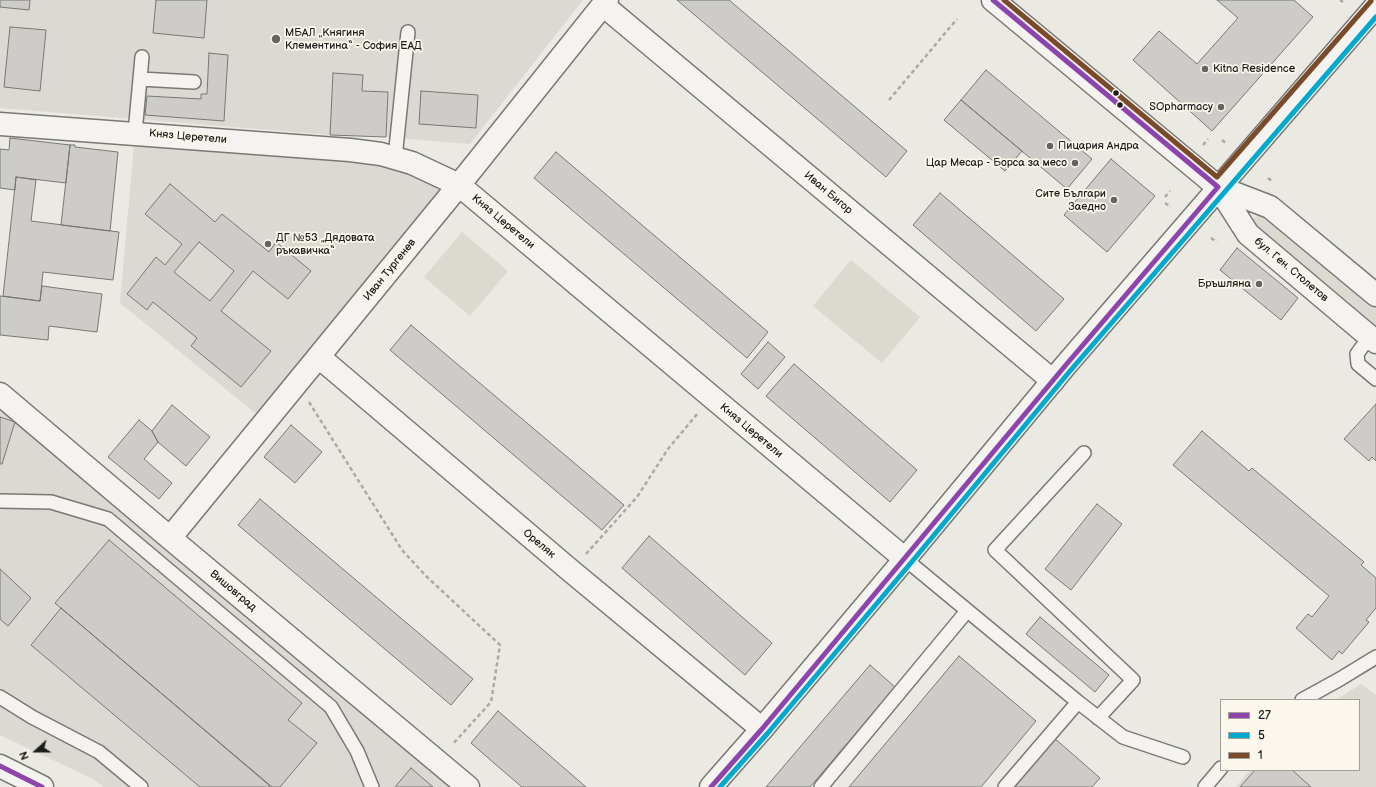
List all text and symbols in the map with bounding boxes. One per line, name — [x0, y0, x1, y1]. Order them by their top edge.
place label: МБАЛ „Княгиня Клементина“ - София ЕАД — [285, 26, 422, 52]
marker: МБАЛ „Княгиня Клементина“ - София ЕАД — [270, 33, 282, 45]
place label: Kitna Residence — [1213, 62, 1295, 76]
marker: Kitna Residence — [1200, 64, 1210, 74]
unlabelled marker — [1111, 88, 1121, 98]
unlabelled marker — [1115, 100, 1125, 110]
place label: SOpharmacy — [1149, 100, 1213, 114]
marker: SOpharmacy — [1216, 102, 1226, 112]
street label: Княз Церетели — [148, 127, 228, 147]
place label: Пицария Андра — [1058, 139, 1139, 153]
marker: Пицария Андра — [1045, 141, 1055, 151]
place label: Цар Месар - Борса за месо — [926, 156, 1067, 170]
marker: Цар Месар - Борса за месо — [1070, 158, 1080, 168]
street label: Иван Бигор — [801, 169, 855, 217]
place label: Сите Българи Заедно — [1035, 187, 1106, 213]
street label: Княз Церетели — [469, 192, 537, 252]
marker: Сите Българи Заедно — [1109, 195, 1119, 205]
place label: ДГ №53 „Дядовата ръкавичка“ — [276, 231, 375, 257]
street label: бул. Ген. Столетов — [1251, 235, 1331, 305]
street label: Иван Тургенев — [361, 236, 419, 304]
marker: ДГ №53 „Дядовата ръкавичка“ — [263, 239, 273, 249]
place label: Бръшляна — [1198, 277, 1251, 291]
marker: Бръшляна — [1254, 279, 1264, 289]
street label: Княз Церетели — [717, 401, 785, 461]
street label: Ореляк — [520, 527, 558, 561]
street label: Вишовград — [207, 568, 259, 614]
legend — [1220, 699, 1360, 771]
text: 27 — [1258, 708, 1271, 723]
text: 5 — [1258, 728, 1265, 743]
north arrow — [16, 731, 56, 771]
text: 1 — [1258, 748, 1263, 763]
text: N — [17, 749, 32, 762]

